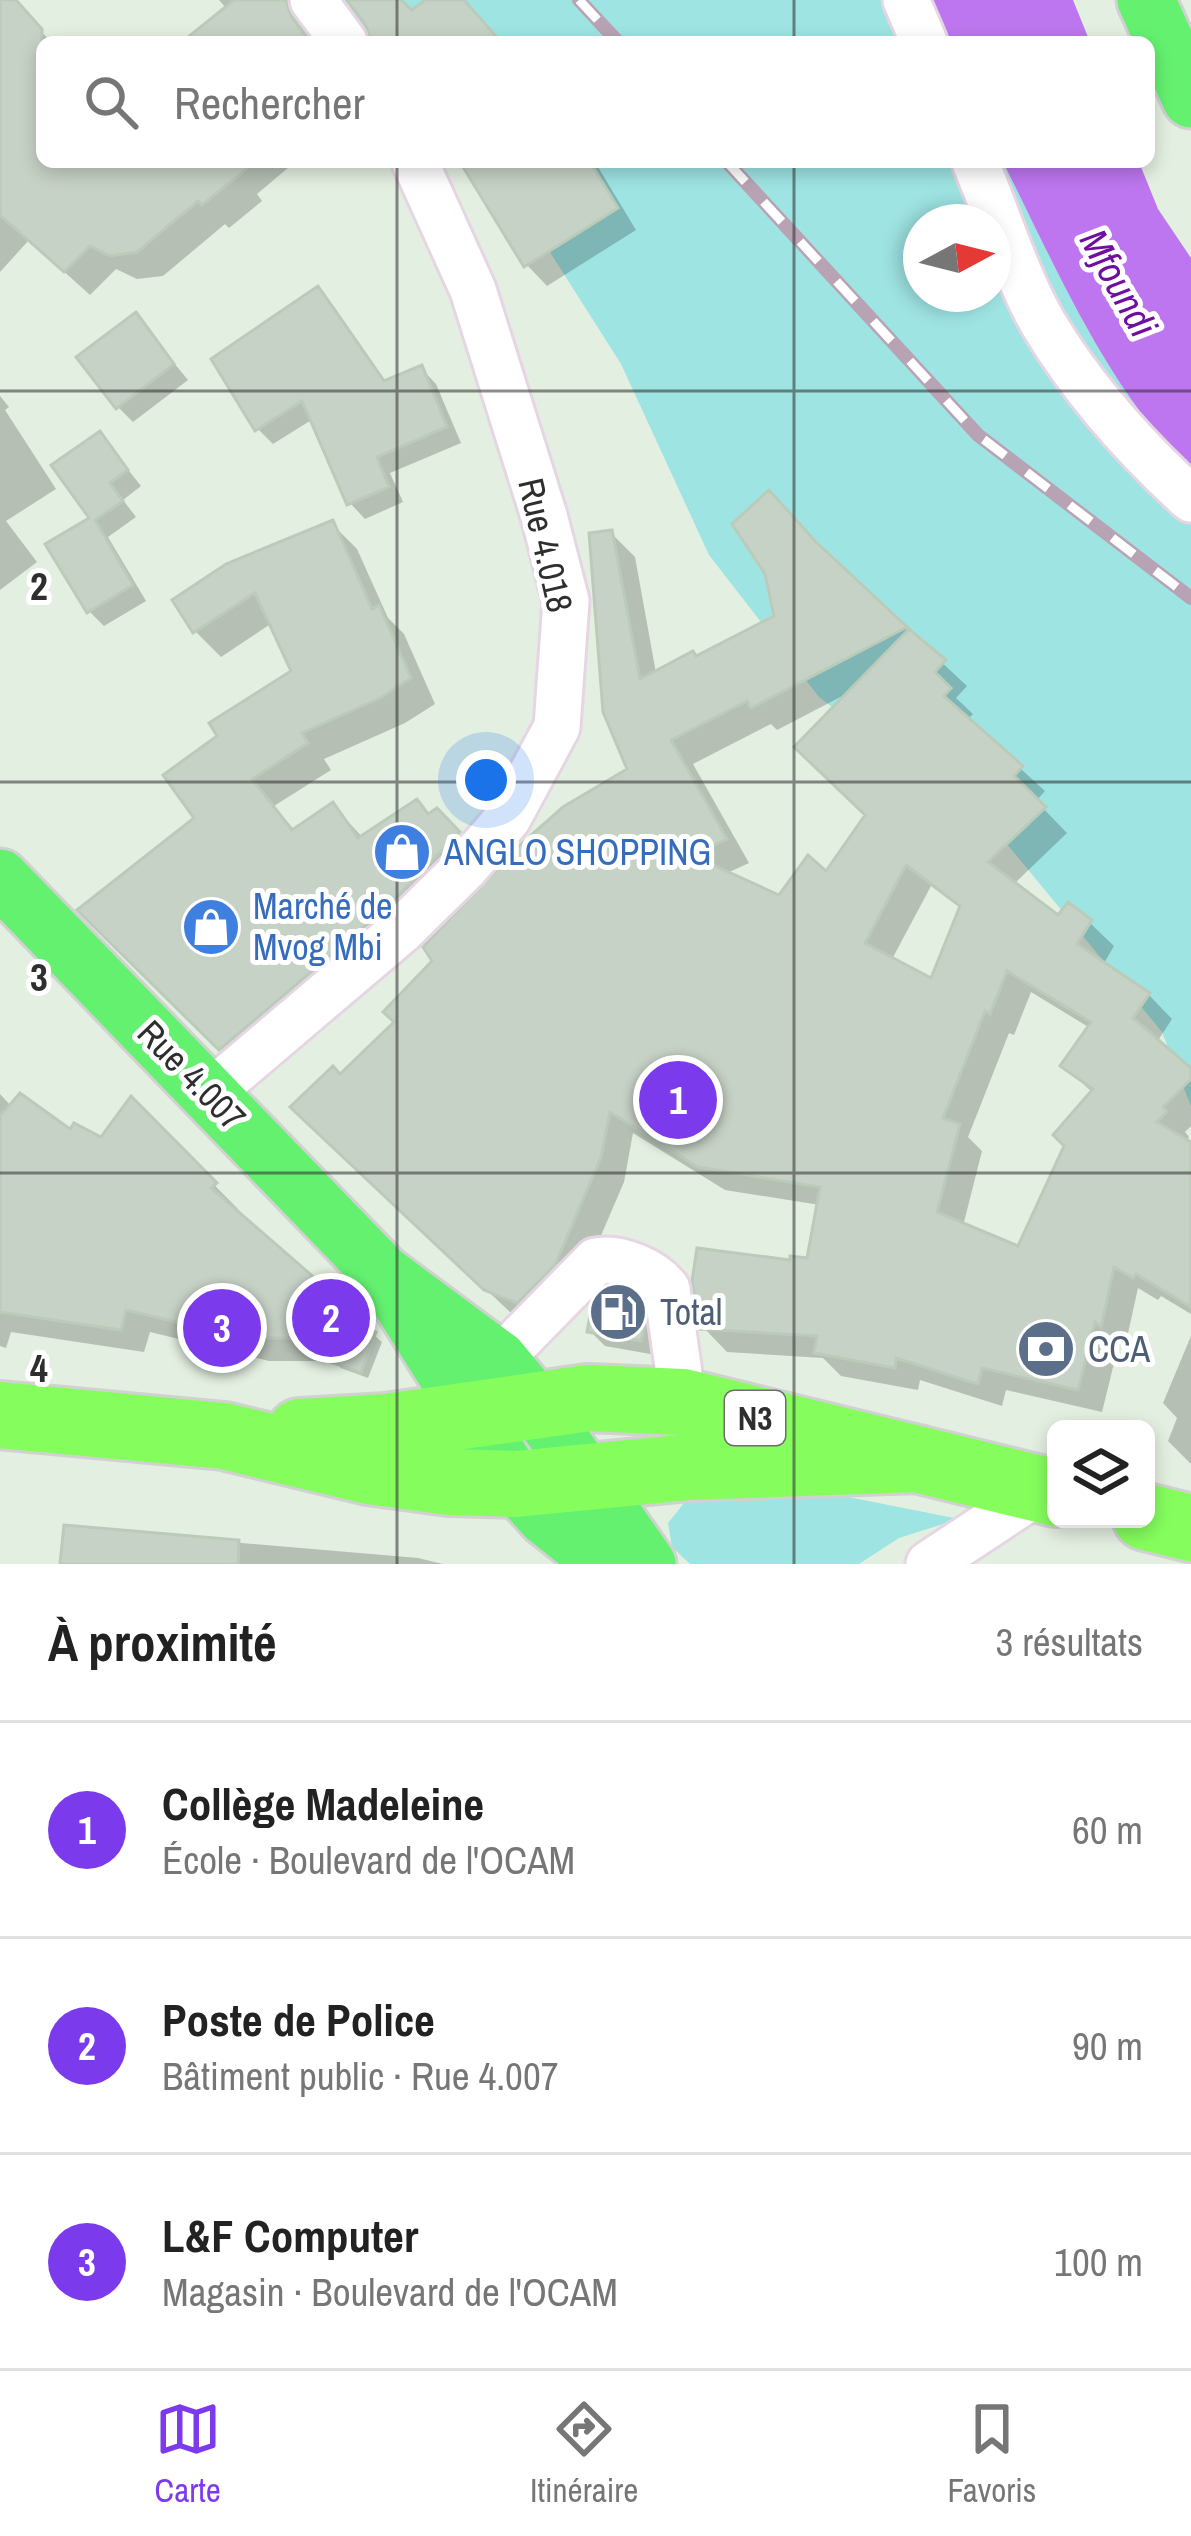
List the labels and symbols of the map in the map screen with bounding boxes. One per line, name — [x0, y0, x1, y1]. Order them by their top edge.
north arrow — [903, 204, 1011, 312]
water label: Mfoundi — [1068, 220, 1170, 346]
street label: Rue 4.018 — [507, 473, 585, 617]
text: 2 — [30, 560, 48, 612]
your location — [456, 750, 516, 810]
shop icon: ANGLO SHOPPING — [371, 821, 433, 883]
place label: ANGLO SHOPPING — [443, 828, 711, 876]
place label: Marché de Mvog Mbi — [253, 882, 392, 971]
shop icon: Marché de Mvog Mbi — [180, 896, 242, 958]
text: 3 — [30, 951, 48, 1003]
street label: Rue 4.007 — [127, 1009, 257, 1141]
pin: 1 — [639, 1055, 717, 1145]
pin: 2 — [292, 1273, 370, 1363]
fuel station icon: Total — [587, 1281, 649, 1343]
pin: 3 — [183, 1283, 261, 1373]
place label: Total — [660, 1288, 722, 1336]
bank icon: CCA — [1015, 1318, 1077, 1380]
place label: CCA — [1088, 1325, 1151, 1373]
text: 4 — [30, 1342, 48, 1394]
road number: N3 — [725, 1391, 785, 1445]

